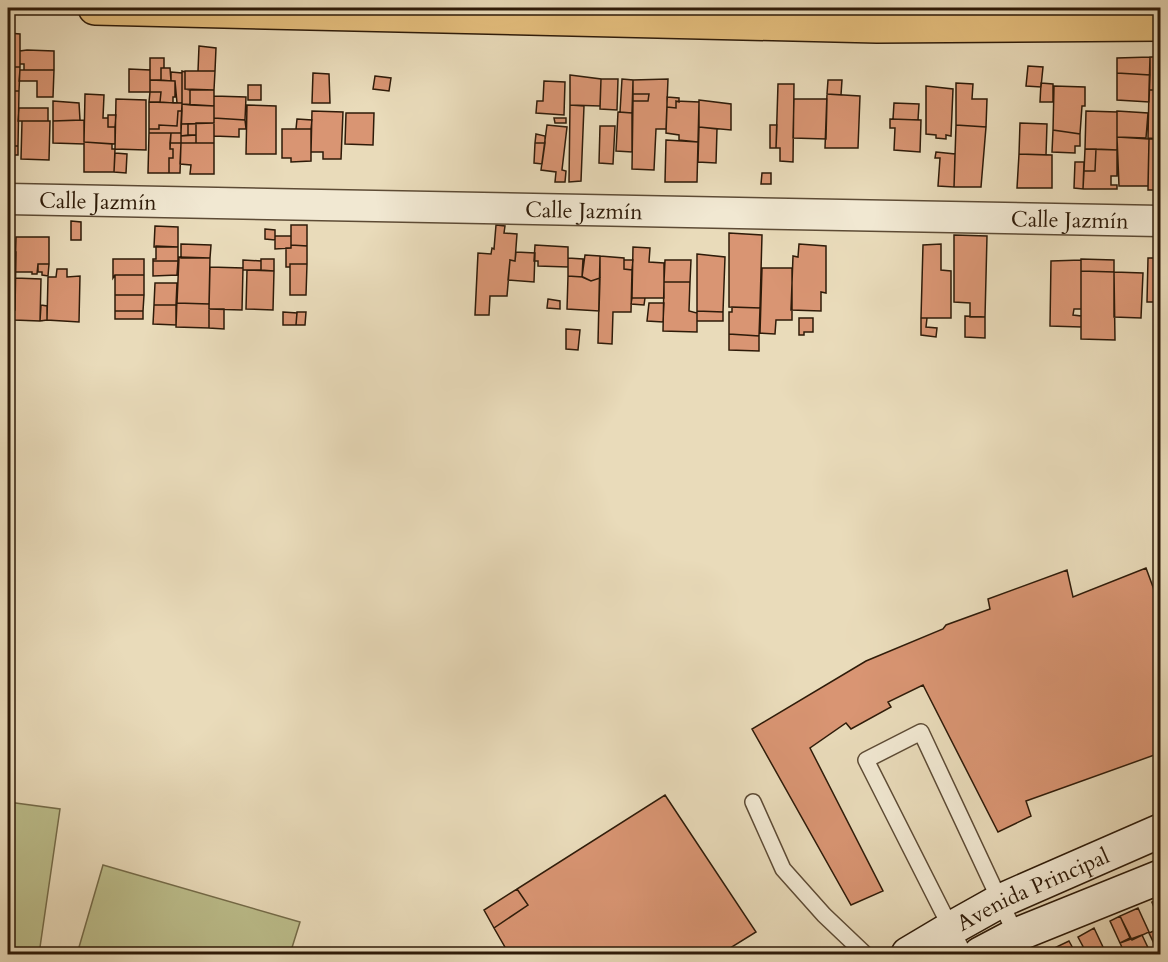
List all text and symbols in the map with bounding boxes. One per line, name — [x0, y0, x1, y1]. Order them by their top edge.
street label: Calle Jazmín — [39, 186, 158, 218]
street label: Calle Jazmín — [525, 195, 643, 227]
street label: Calle Jazmín — [1011, 204, 1129, 236]
street label: Avenida Principal — [951, 841, 1114, 938]

